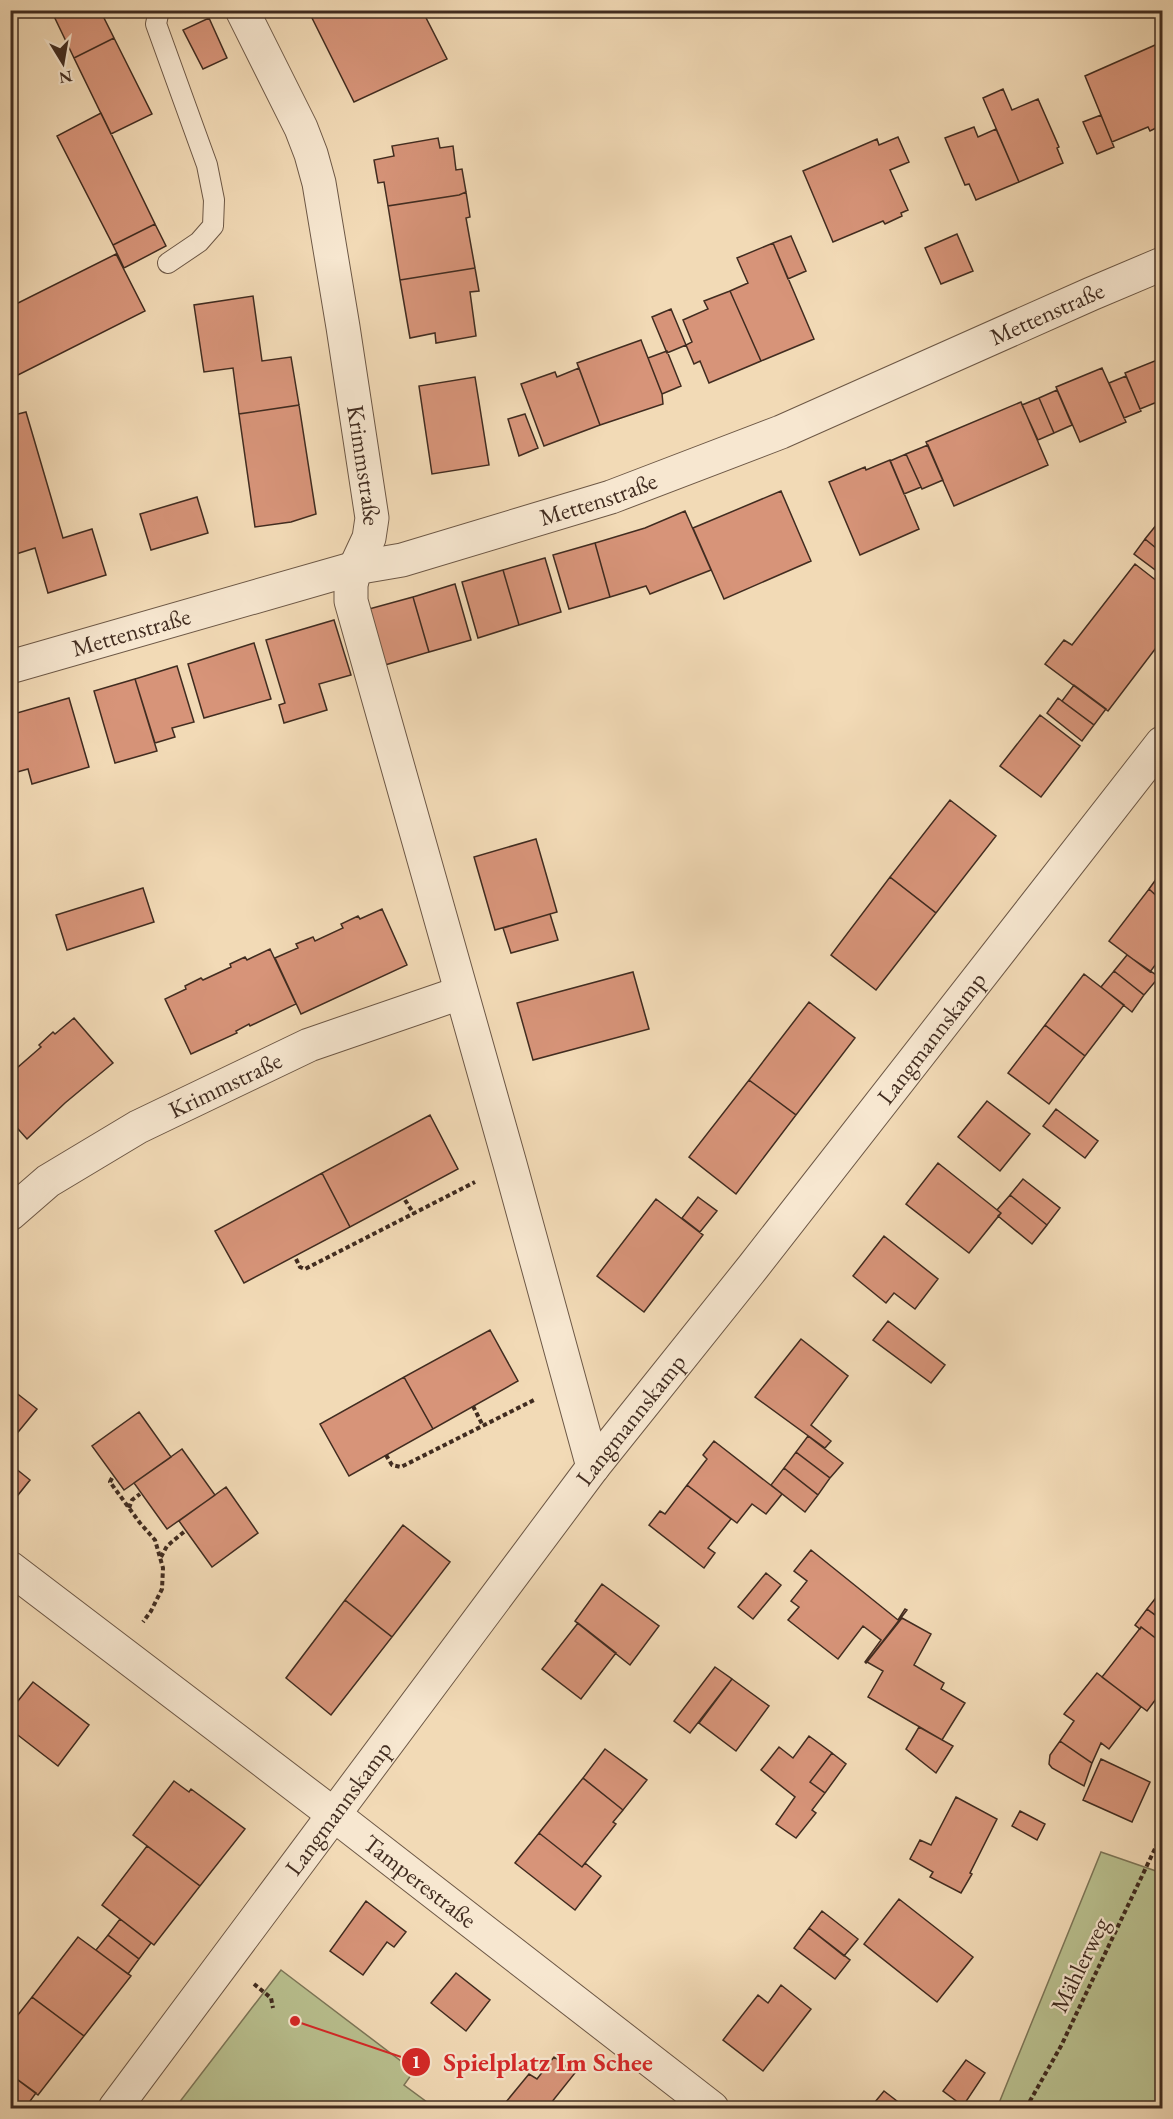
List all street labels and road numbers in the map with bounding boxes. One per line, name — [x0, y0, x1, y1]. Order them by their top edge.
street label: Mettenstraße — [985, 274, 1109, 352]
street label: Krimmstraße — [340, 403, 388, 528]
street label: Mettenstraße — [536, 465, 661, 533]
street label: Mettenstraße — [68, 600, 194, 664]
street label: Langmannskamp — [870, 965, 993, 1111]
street label: Krimmstraße — [163, 1044, 287, 1125]
street label: Langmannskamp — [568, 1347, 692, 1492]
street label: Langmannskamp — [278, 1734, 398, 1881]
street label: Tamperestraße — [357, 1827, 483, 1935]
street label: Mählerweg — [1043, 1912, 1116, 2017]

